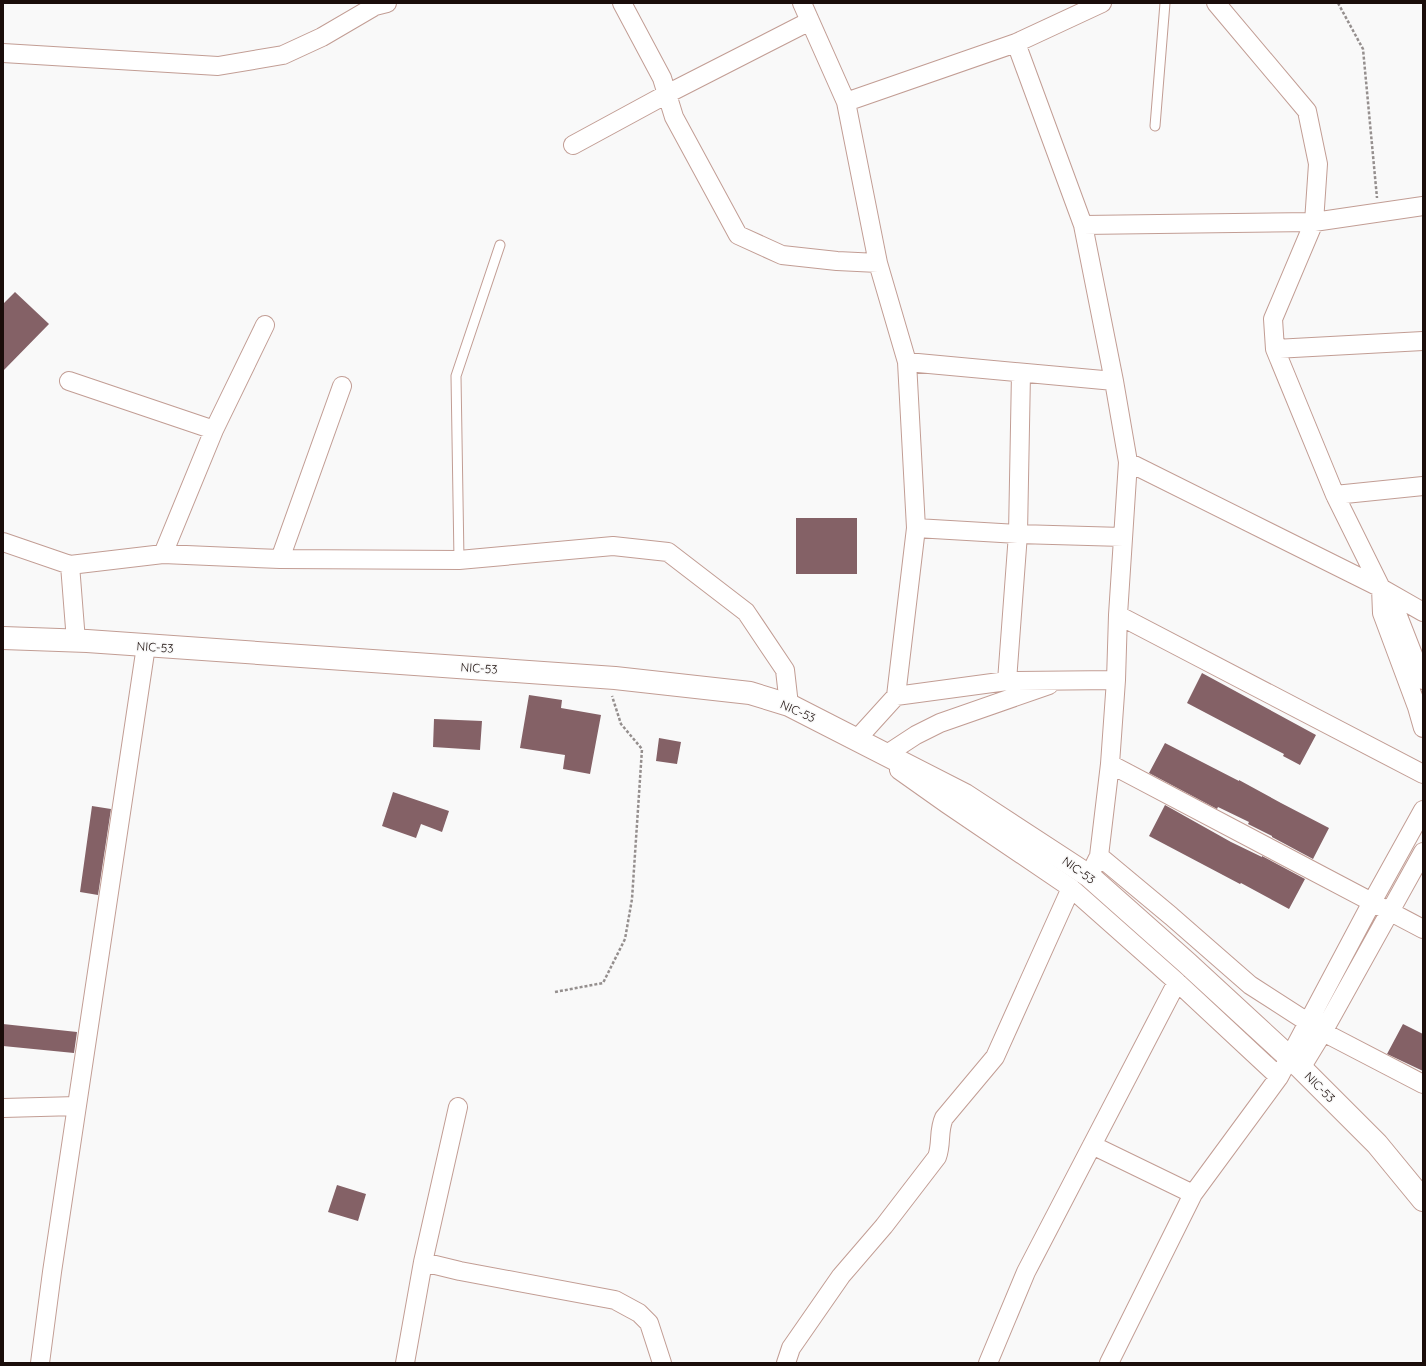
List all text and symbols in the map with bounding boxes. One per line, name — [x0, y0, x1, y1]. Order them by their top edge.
street label: NIC-53 — [136, 638, 174, 656]
street label: NIC-53 — [460, 659, 498, 677]
street label: NIC-53 — [778, 697, 818, 725]
street label: NIC-53 — [1060, 853, 1098, 887]
street label: NIC-53 — [1302, 1069, 1338, 1105]

